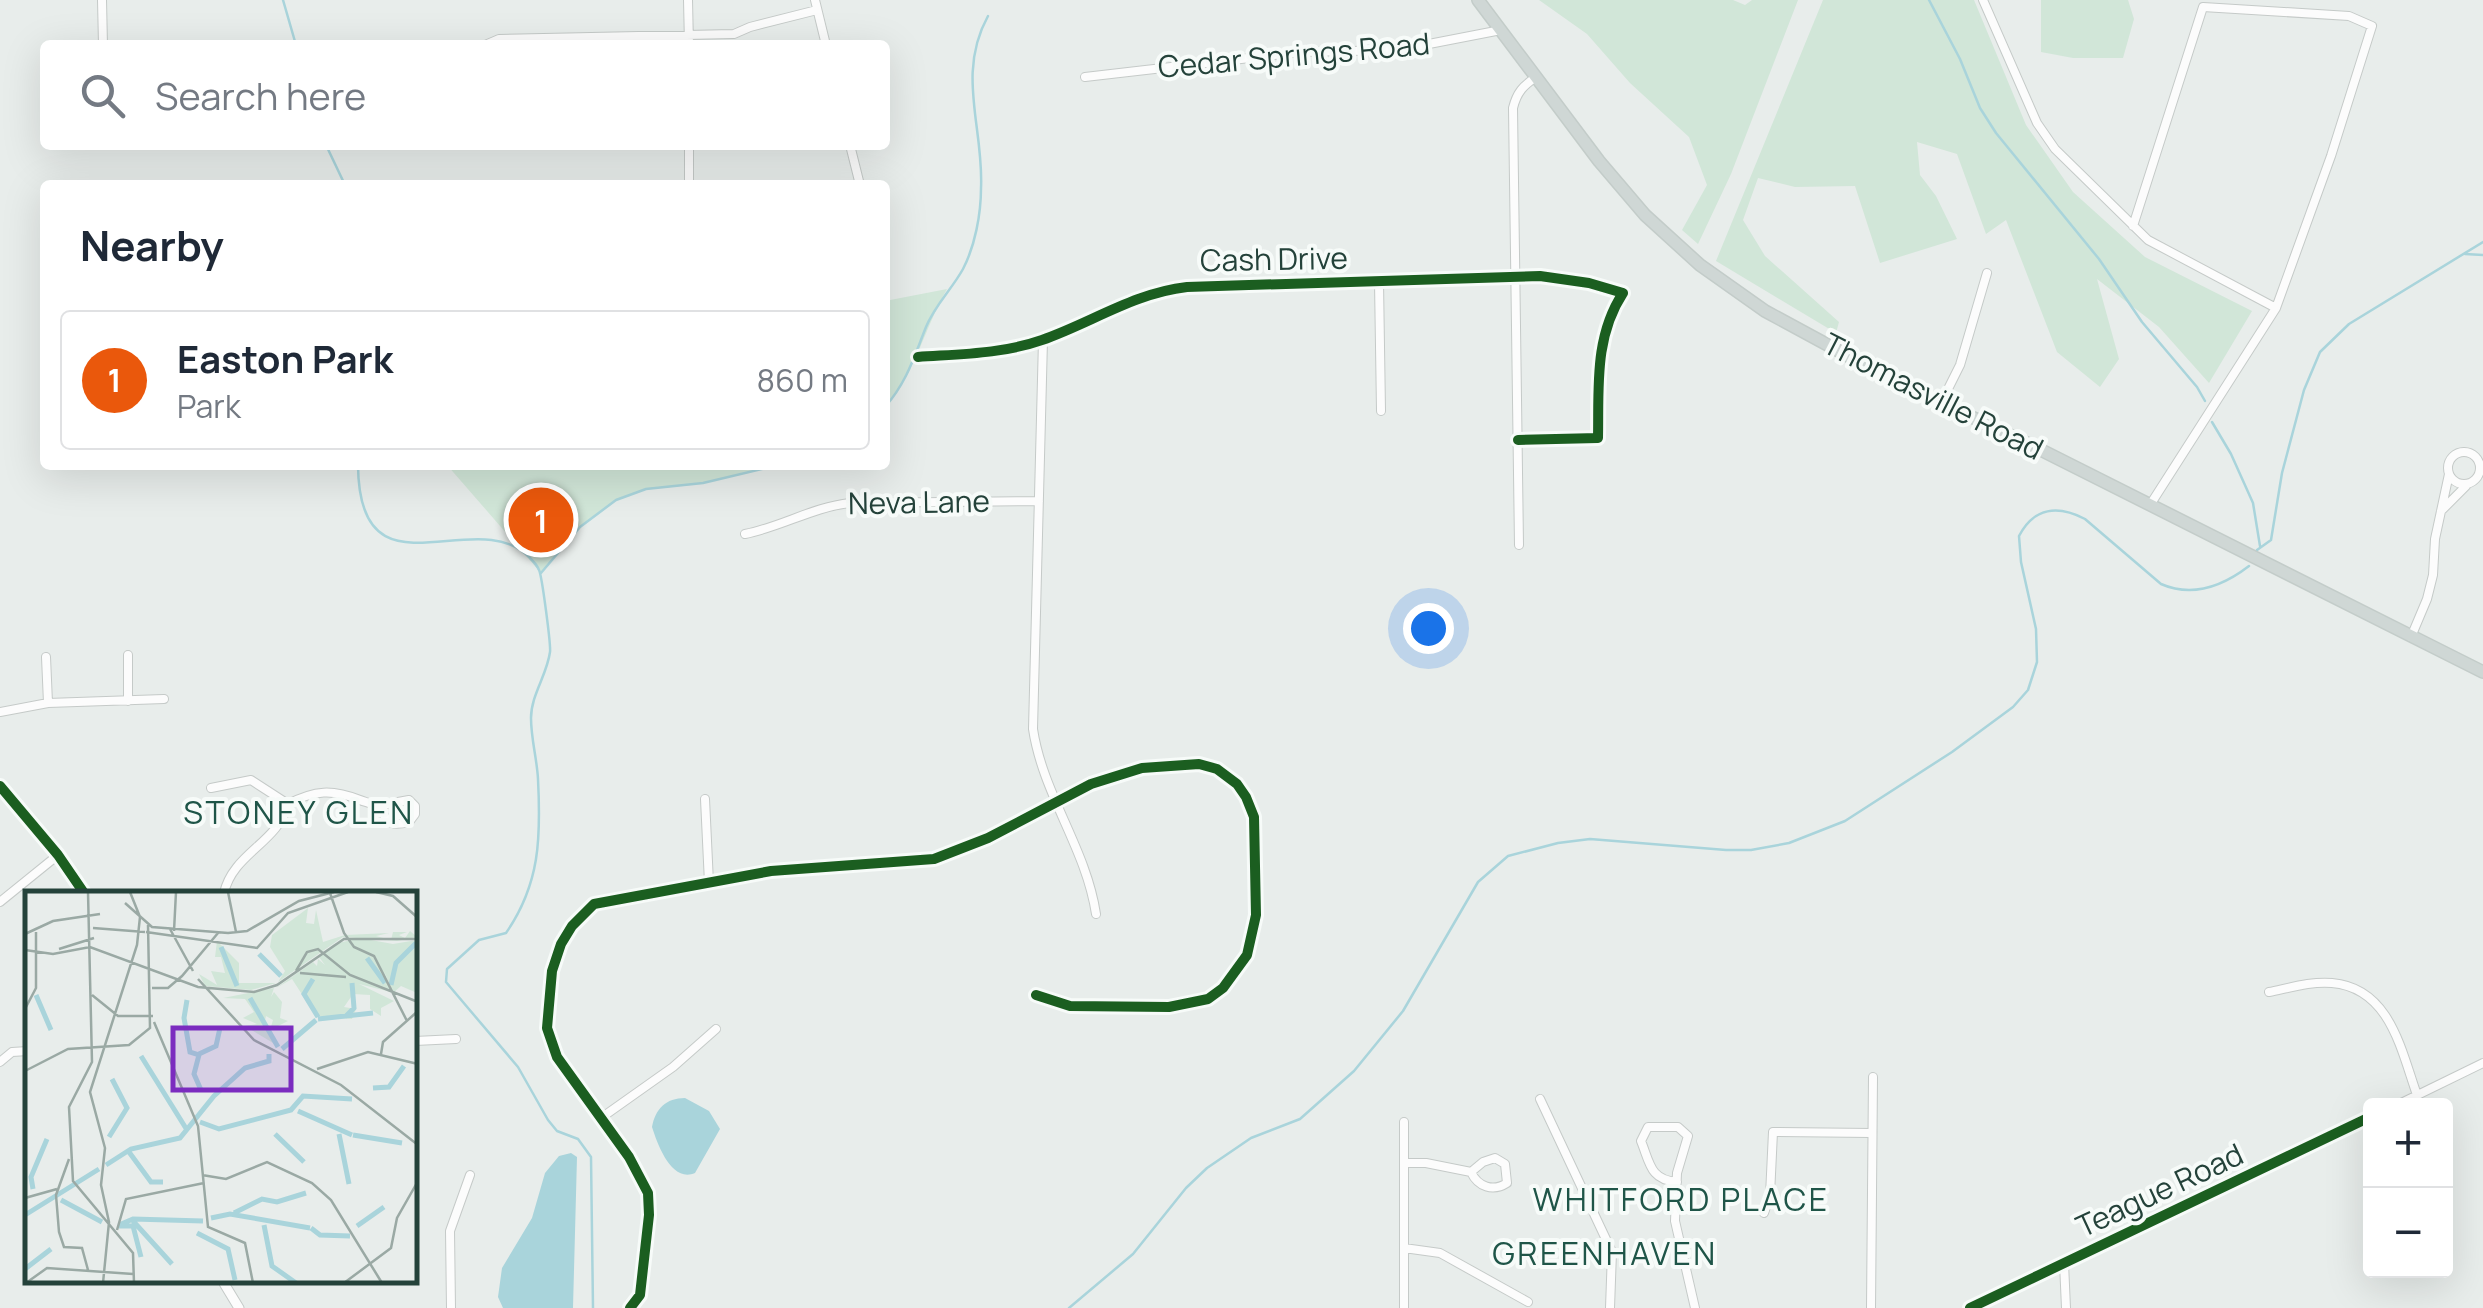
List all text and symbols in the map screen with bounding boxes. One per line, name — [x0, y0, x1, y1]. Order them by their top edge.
street label: Cedar Springs Road — [1156, 22, 1432, 87]
search box — [40, 40, 890, 150]
icon: search — [75, 68, 130, 123]
text: Search here — [155, 69, 366, 121]
text: Nearby — [80, 216, 224, 274]
street label: Cash Drive — [1200, 237, 1348, 280]
street label: Thomasville Road — [1817, 323, 2051, 469]
text: Easton Park — [177, 332, 393, 384]
text: 1 — [107, 358, 122, 402]
text: 860 m — [757, 358, 848, 402]
text: Park — [177, 384, 241, 428]
street label: Neva Lane — [848, 480, 990, 523]
pin: 1 — [508, 482, 574, 558]
your location — [1403, 603, 1454, 654]
district label: STONEY GLEN — [183, 790, 415, 834]
inset map — [25, 891, 418, 1283]
map controls — [2363, 1098, 2453, 1278]
button: + — [2363, 1098, 2453, 1188]
street label: Teague Road — [2069, 1133, 2249, 1246]
district label: WHITFORD PLACE — [1532, 1177, 1830, 1221]
button: − — [2363, 1188, 2453, 1278]
district label: GREENHAVEN — [1492, 1231, 1718, 1275]

